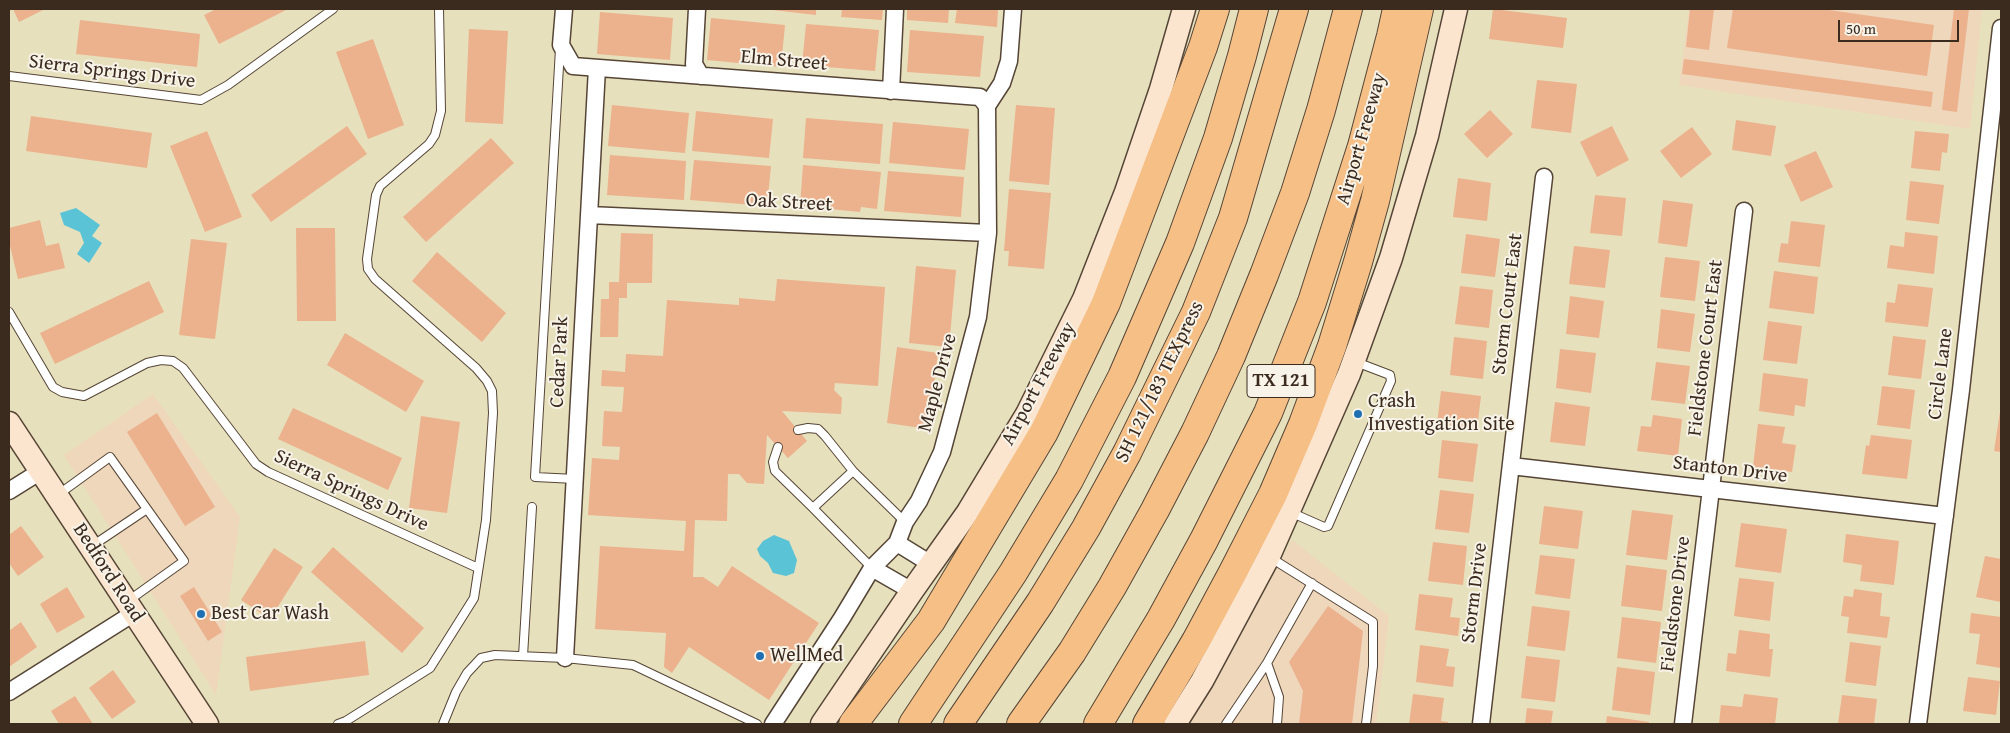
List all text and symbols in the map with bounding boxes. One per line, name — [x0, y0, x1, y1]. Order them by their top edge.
scale bar — [1840, 10, 1961, 42]
text: 50 m — [1846, 18, 1876, 39]
street label: Elm Street — [740, 45, 828, 77]
street label: Sierra Springs Drive — [27, 50, 197, 94]
street label: Airport Freeway — [1332, 70, 1392, 208]
street label: Oak Street — [745, 189, 833, 217]
street label: Storm Court East — [1487, 232, 1529, 376]
street label: Fieldstone Court East — [1683, 258, 1729, 438]
street label: SH 121/183 TEXpress — [1110, 297, 1210, 467]
street label: Cedar Park — [546, 316, 574, 408]
street label: Airport Freeway — [996, 318, 1082, 450]
street label: Circle Lane — [1923, 327, 1959, 421]
street label: Maple Drive — [913, 331, 963, 435]
road number: TX 121 — [1247, 364, 1315, 398]
place label: Crash Investigation Site — [1368, 390, 1515, 437]
marker: Crash Investigation Site — [1352, 408, 1364, 420]
street label: Sierra Springs Drive — [270, 445, 432, 537]
street label: Stanton Drive — [1671, 451, 1789, 489]
street label: Bedford Road — [67, 519, 149, 627]
street label: Fieldstone Drive — [1656, 535, 1696, 673]
street label: Storm Drive — [1457, 541, 1493, 645]
place label: Best Car Wash — [211, 602, 329, 626]
marker: Best Car Wash — [195, 608, 207, 620]
place label: WellMed — [770, 644, 843, 668]
marker: WellMed — [754, 650, 766, 662]

